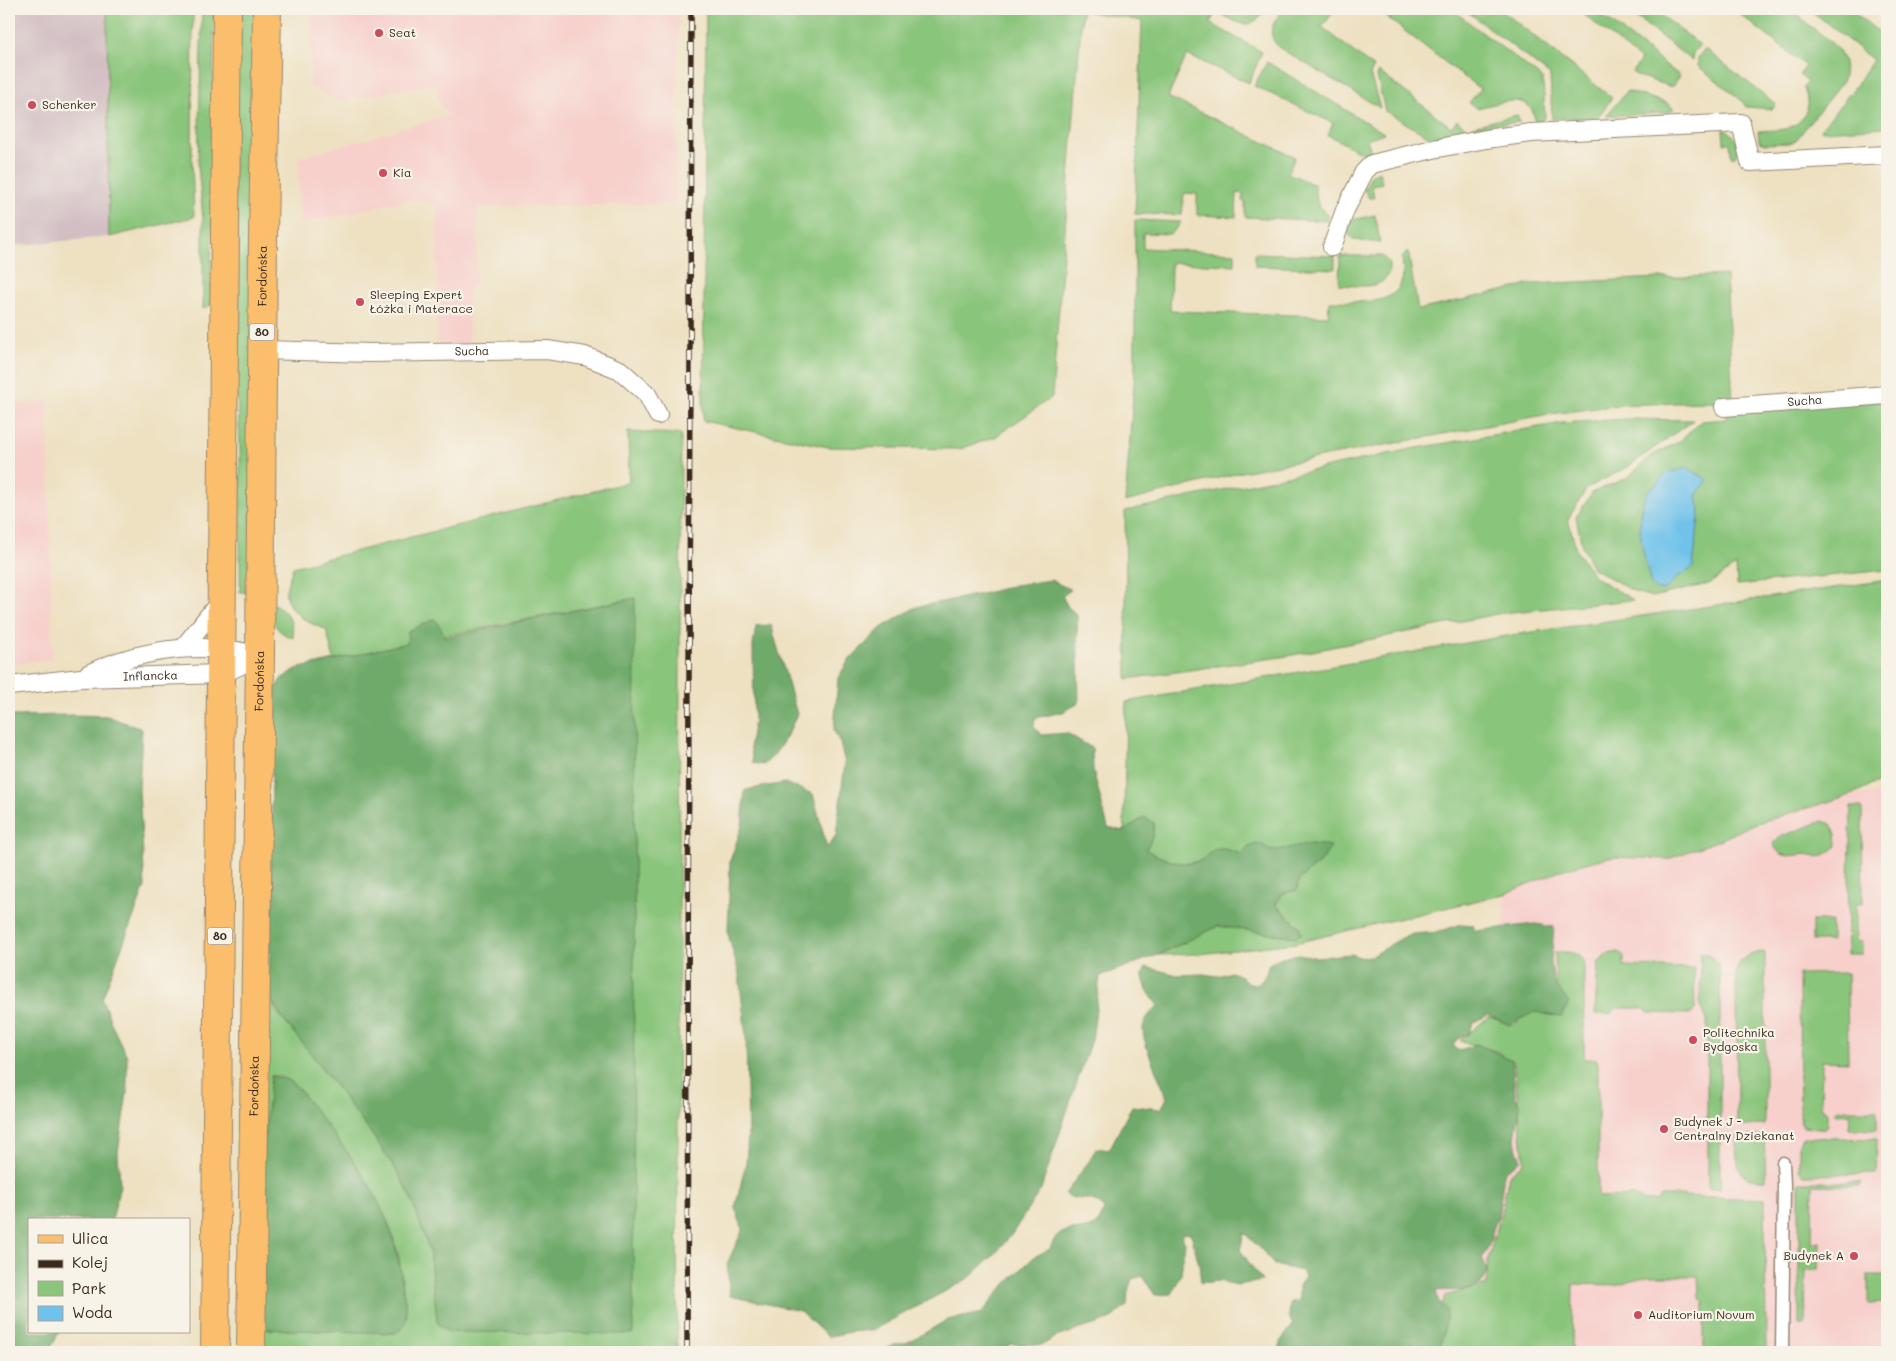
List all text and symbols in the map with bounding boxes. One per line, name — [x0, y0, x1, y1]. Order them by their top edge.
place label: Seat — [389, 24, 416, 40]
marker: Seat — [373, 27, 385, 39]
place label: Schenker — [42, 96, 96, 112]
marker: Schenker — [26, 99, 38, 111]
place label: Kia — [393, 164, 411, 180]
marker: Kia — [377, 167, 389, 179]
street label: Fordońska — [253, 246, 270, 307]
place label: Sleeping Expert Łóżka i Materace — [370, 286, 473, 316]
marker: Sleeping Expert Łóżka i Materace — [354, 296, 366, 308]
road number: 80 — [250, 324, 274, 341]
street label: Sucha — [454, 342, 489, 359]
street label: Sucha — [1787, 391, 1823, 409]
street label: Fordońska — [250, 651, 267, 712]
street label: Inflancka — [123, 666, 178, 684]
road number: 80 — [208, 928, 232, 944]
place label: Politechnika Bydgoska — [1703, 1024, 1775, 1054]
marker: Politechnika Bydgoska — [1687, 1034, 1699, 1046]
street label: Fordońska — [245, 1055, 262, 1117]
place label: Budynek J - Centralny Dziekanat — [1674, 1113, 1794, 1143]
marker: Budynek J - Centralny Dziekanat — [1658, 1123, 1670, 1135]
legend — [28, 1218, 190, 1334]
text: Ulica — [72, 1228, 109, 1248]
place label: Budynek A — [1784, 1247, 1844, 1263]
marker: Budynek A — [1848, 1250, 1860, 1262]
text: Kolej — [72, 1252, 108, 1272]
text: Park — [72, 1278, 106, 1298]
text: Woda — [72, 1302, 113, 1322]
place label: Auditorium Novum — [1648, 1306, 1755, 1322]
marker: Auditorium Novum — [1632, 1309, 1644, 1321]

